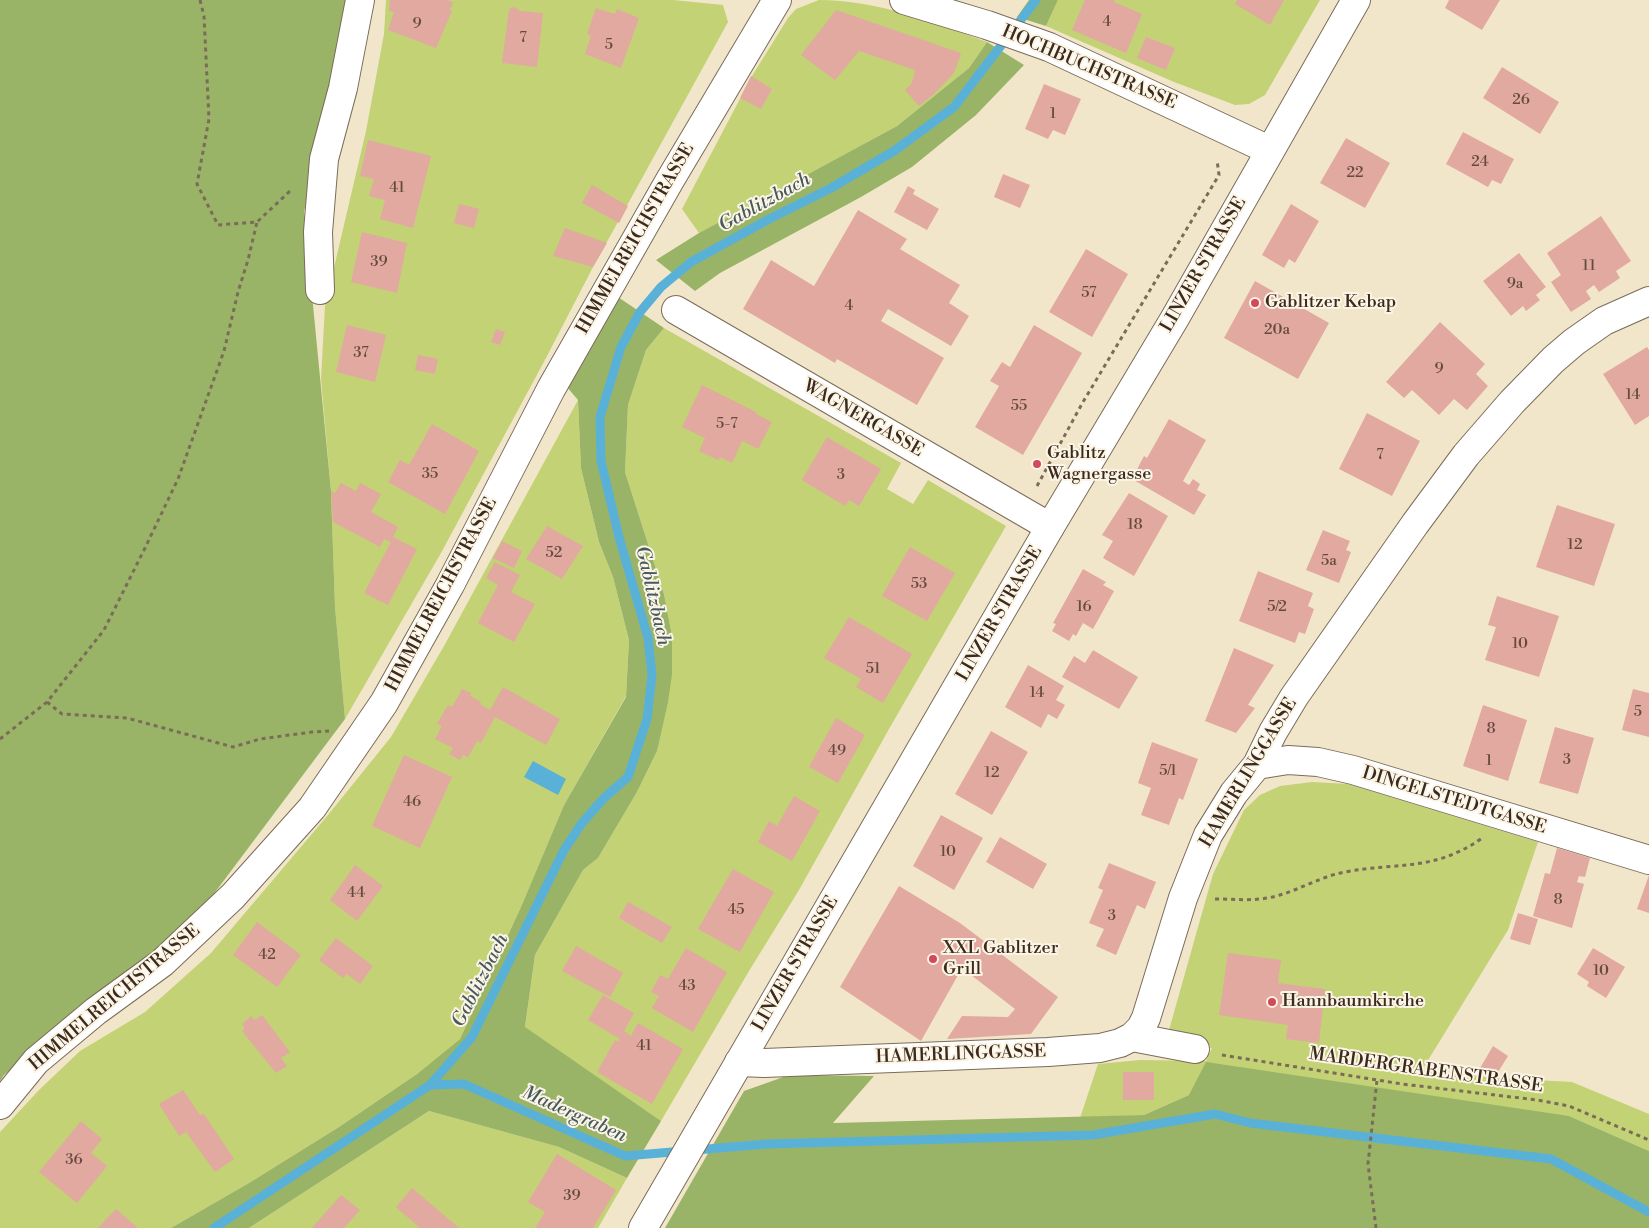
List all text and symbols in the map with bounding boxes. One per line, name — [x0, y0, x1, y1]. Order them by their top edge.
house number: 4 — [1103, 13, 1111, 31]
house number: 9 — [412, 15, 422, 33]
street label: HOCHBUCHSTRASSE — [998, 21, 1180, 115]
house number: 7 — [519, 29, 527, 47]
house number: 5 — [605, 36, 613, 54]
house number: 26 — [1512, 91, 1530, 109]
house number: 1 — [1050, 105, 1056, 123]
street label: HIMMELREICHSTRASSE — [572, 140, 700, 338]
house number: 24 — [1471, 153, 1489, 171]
house number: 22 — [1346, 164, 1364, 182]
water label: Gablitzbach — [715, 168, 815, 238]
house number: 41 — [389, 179, 405, 197]
street label: LINZER STRASSE — [1157, 194, 1251, 336]
house number: 39 — [370, 253, 388, 271]
house number: 11 — [1582, 257, 1596, 275]
house number: 9a — [1507, 275, 1523, 293]
house number: 57 — [1081, 284, 1097, 302]
place label: Gablitzer Kebap — [1265, 292, 1396, 314]
house number: 4 — [845, 297, 853, 315]
marker: Gablitzer Kebap — [1249, 297, 1261, 309]
house number: 20a — [1264, 321, 1290, 339]
house number: 37 — [353, 344, 369, 362]
house number: 9 — [1434, 360, 1444, 378]
street label: WAGNERGASSE — [799, 376, 927, 462]
house number: 14 — [1626, 386, 1640, 404]
house number: 55 — [1011, 397, 1027, 415]
house number: 5-7 — [716, 415, 738, 433]
place label: Gablitz Wagnergasse — [1047, 443, 1151, 486]
house number: 7 — [1376, 446, 1384, 464]
marker: Gablitz Wagnergasse — [1031, 458, 1043, 470]
house number: 35 — [422, 465, 438, 483]
house number: 3 — [837, 466, 845, 484]
street label: HIMMELREICHSTRASSE — [382, 494, 502, 696]
house number: 18 — [1127, 516, 1143, 534]
house number: 12 — [1567, 536, 1583, 554]
street label: LINZER STRASSE — [953, 543, 1047, 685]
house number: 52 — [546, 544, 562, 562]
water label: Gablitzbach — [629, 544, 675, 648]
house number: 5a — [1321, 552, 1337, 570]
house number: 53 — [911, 575, 927, 593]
house number: 16 — [1076, 598, 1092, 616]
house number: 5/2 — [1267, 598, 1287, 616]
house number: 10 — [1512, 635, 1528, 653]
house number: 51 — [866, 660, 880, 678]
house number: 14 — [1030, 684, 1044, 702]
street label: HAMERLINGGASSE — [1196, 694, 1302, 852]
house number: 5 — [1634, 703, 1642, 721]
house number: 8 — [1486, 720, 1496, 738]
house number: 49 — [828, 742, 846, 760]
house number: 3 — [1563, 751, 1571, 769]
house number: 1 — [1486, 752, 1492, 770]
house number: 5/1 — [1159, 762, 1177, 780]
street label: DINGELSTEDTGASSE — [1359, 763, 1549, 839]
house number: 12 — [984, 764, 1000, 782]
house number: 46 — [403, 793, 421, 811]
house number: 10 — [940, 843, 956, 861]
house number: 44 — [347, 884, 365, 902]
house number: 8 — [1553, 891, 1563, 909]
street label: LINZER STRASSE — [749, 893, 843, 1035]
house number: 45 — [727, 901, 745, 919]
house number: 3 — [1108, 907, 1116, 925]
street label: HIMMELREICHSTRASSE — [25, 920, 205, 1076]
water label: Gablitzbach — [448, 931, 514, 1031]
place label: XXL Gablitzer Grill — [943, 938, 1058, 981]
house number: 42 — [258, 946, 276, 964]
marker: XXL Gablitzer Grill — [927, 953, 939, 965]
house number: 10 — [1593, 962, 1609, 980]
house number: 43 — [678, 977, 696, 995]
place label: Hannbaumkirche — [1282, 991, 1424, 1013]
marker: Hannbaumkirche — [1266, 996, 1278, 1008]
house number: 41 — [636, 1037, 652, 1055]
street label: HAMERLINGGASSE — [875, 1041, 1047, 1069]
street label: MARDERGRABENSTRASSE — [1308, 1044, 1544, 1098]
water label: Madergraben — [518, 1082, 630, 1148]
house number: 36 — [65, 1151, 83, 1169]
house number: 39 — [563, 1187, 581, 1205]

